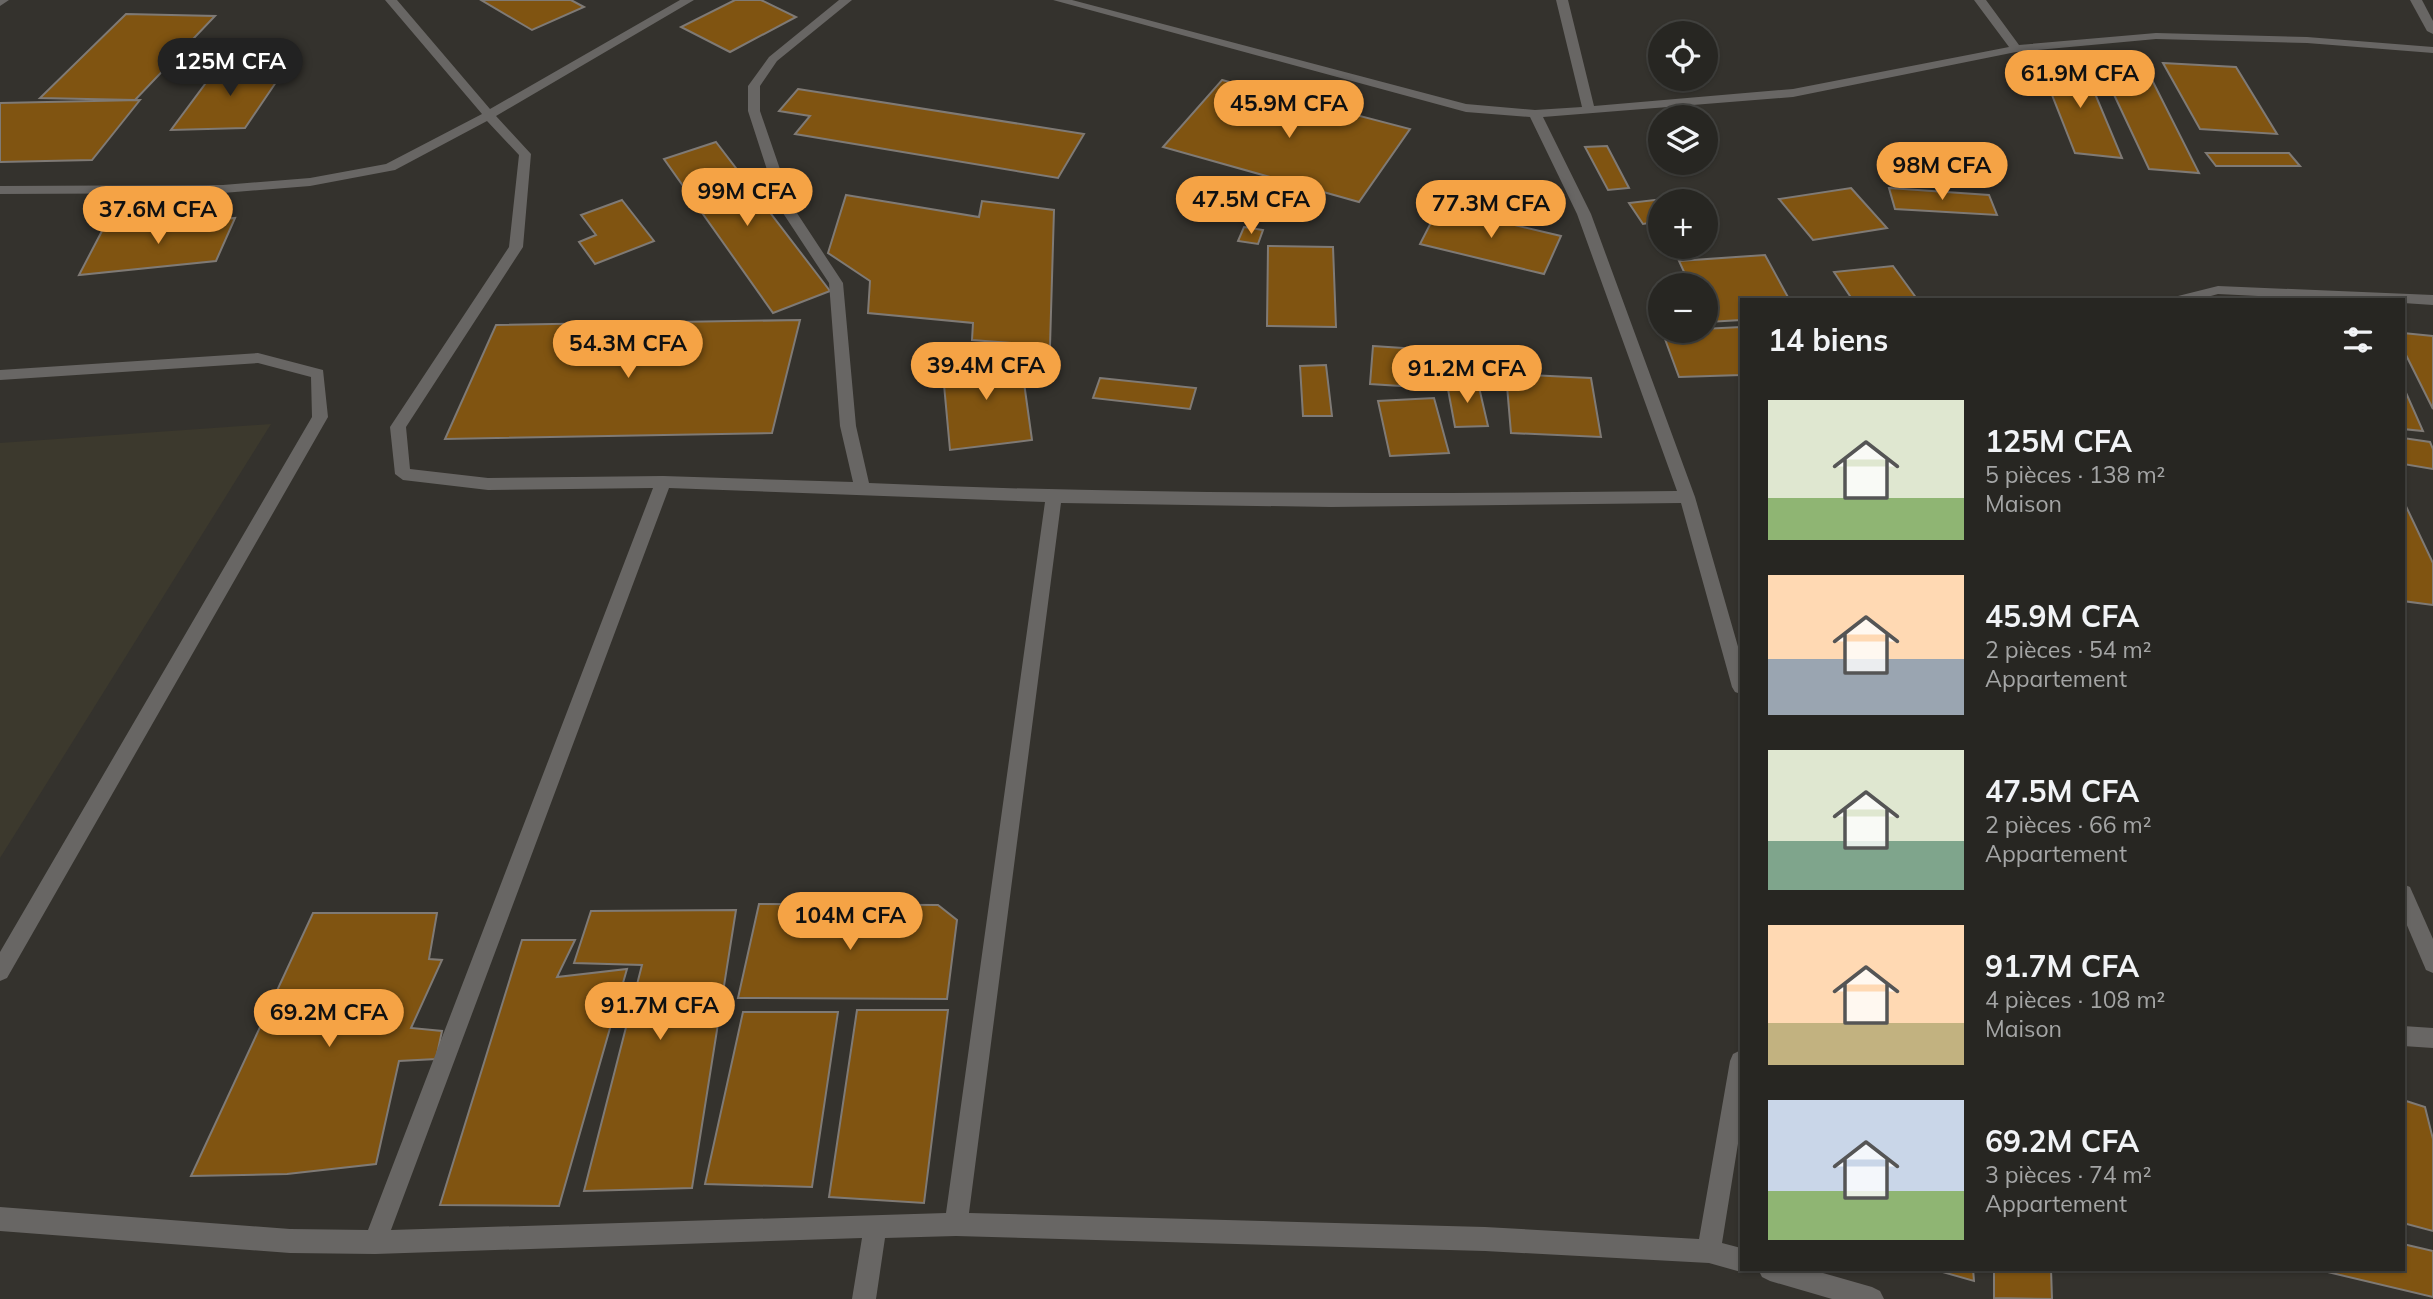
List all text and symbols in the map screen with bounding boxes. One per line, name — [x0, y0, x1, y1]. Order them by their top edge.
map controls — [1648, 21, 1718, 343]
button: locate — [1648, 21, 1718, 91]
pin: 125M CFA — [158, 38, 302, 98]
text: 125M CFA — [174, 46, 286, 75]
pin: 61.9M CFA — [2000, 50, 2160, 110]
text: 61.9M CFA — [2021, 58, 2139, 87]
pin: 45.9M CFA — [1209, 80, 1369, 140]
text: 45.9M CFA — [1230, 88, 1348, 117]
button: layers — [1648, 105, 1718, 175]
pin: 98M CFA — [1877, 142, 2007, 202]
text: 98M CFA — [1893, 150, 1991, 179]
pin: 99M CFA — [682, 168, 812, 228]
text: 99M CFA — [698, 176, 796, 205]
pin: 47.5M CFA — [1171, 176, 1331, 236]
pin: 77.3M CFA — [1411, 180, 1571, 240]
text: 47.5M CFA — [1192, 184, 1310, 213]
pin: 37.6M CFA — [78, 187, 238, 246]
text: 77.3M CFA — [1432, 188, 1550, 217]
button: + — [1648, 189, 1718, 259]
text: 37.6M CFA — [99, 194, 217, 223]
button: − — [1648, 273, 1718, 343]
pin: 54.3M CFA — [548, 320, 708, 380]
text: 14 biens — [1768, 321, 1888, 359]
icon: filters — [2339, 321, 2377, 359]
text: 54.3M CFA — [569, 328, 687, 357]
pin: 39.4M CFA — [906, 342, 1066, 402]
pin: 91.2M CFA — [1387, 346, 1547, 405]
text: 39.4M CFA — [927, 350, 1045, 379]
text: 91.2M CFA — [1408, 353, 1526, 382]
text: 125M CFA — [1985, 422, 2132, 460]
icon: home — [1824, 428, 1908, 512]
text: 5 pièces · 138 m² — [1985, 460, 2165, 489]
text: Maison — [1985, 489, 2062, 518]
text: 45.9M CFA — [1985, 597, 2139, 635]
icon: home — [1824, 603, 1908, 687]
text: 2 pièces · 54 m² — [1985, 635, 2152, 664]
text: Appartement — [1985, 664, 2127, 693]
text: 47.5M CFA — [1985, 772, 2139, 810]
icon: home — [1824, 778, 1908, 862]
text: 2 pièces · 66 m² — [1985, 810, 2152, 839]
text: Appartement — [1985, 839, 2127, 868]
pin: 104M CFA — [778, 892, 922, 952]
text: 104M CFA — [794, 900, 906, 929]
text: 91.7M CFA — [1985, 947, 2139, 985]
icon: home — [1824, 953, 1908, 1037]
pin: 91.7M CFA — [580, 982, 740, 1042]
text: 4 pièces · 108 m² — [1985, 985, 2165, 1014]
pin: 69.2M CFA — [249, 990, 409, 1049]
text: 91.7M CFA — [601, 990, 719, 1019]
text: 69.2M CFA — [270, 997, 388, 1026]
text: Maison — [1985, 1014, 2062, 1043]
text: 69.2M CFA — [1985, 1122, 2139, 1160]
icon: home — [1824, 1128, 1908, 1212]
text: 3 pièces · 74 m² — [1985, 1160, 2152, 1189]
text: Appartement — [1985, 1189, 2127, 1218]

